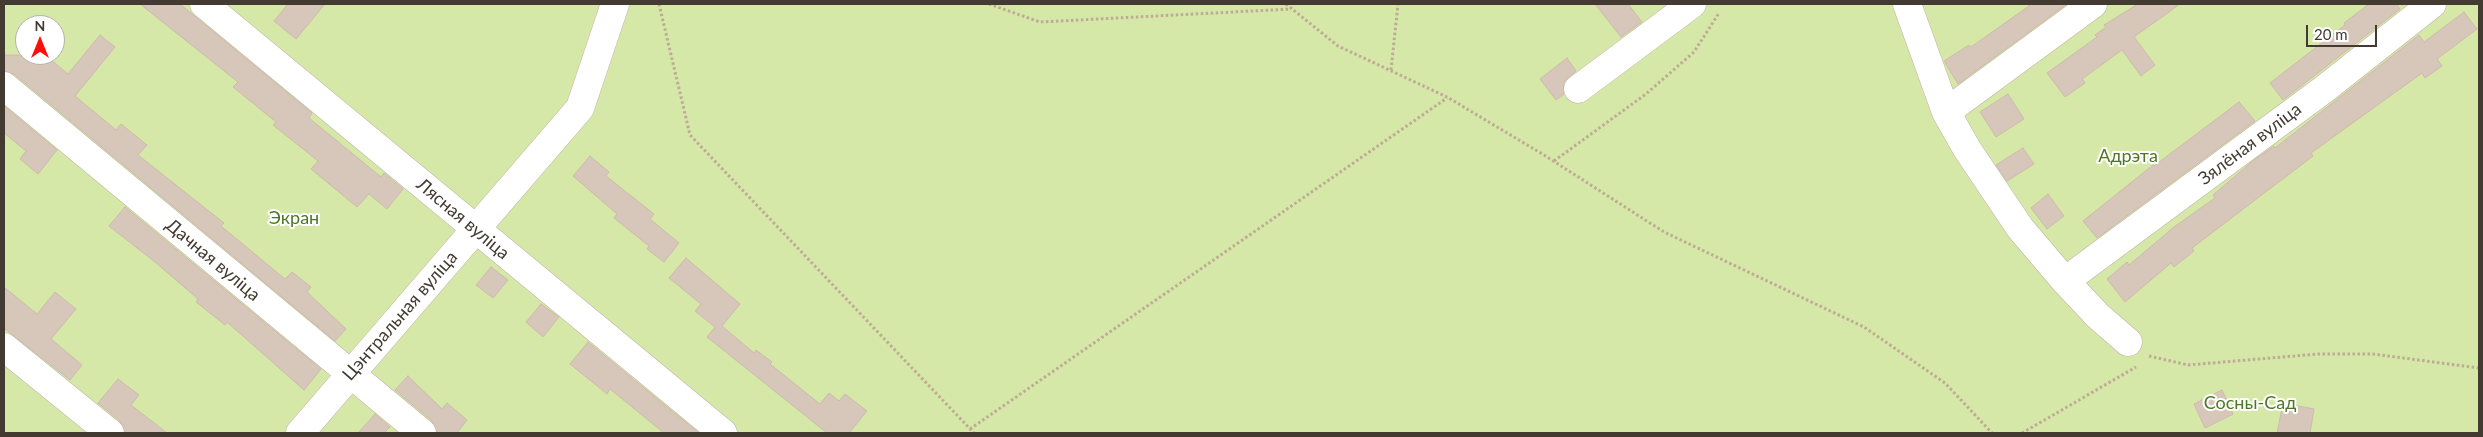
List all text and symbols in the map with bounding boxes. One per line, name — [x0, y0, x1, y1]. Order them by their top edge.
north arrow — [15, 15, 65, 65]
scale bar — [2308, 15, 2379, 47]
text: N — [35, 17, 45, 34]
text: 20 m — [2314, 25, 2348, 43]
street label: Зялёная вуліца — [2194, 98, 2306, 190]
park label: Адрэта — [2098, 145, 2158, 167]
street label: Лясная вуліца — [412, 174, 514, 264]
park label: Экран — [269, 207, 319, 229]
street label: Дачная вуліца — [161, 214, 265, 306]
street label: Цэнтральная вуліца — [338, 247, 462, 385]
park label: Сосны-Сад — [2204, 392, 2296, 414]

